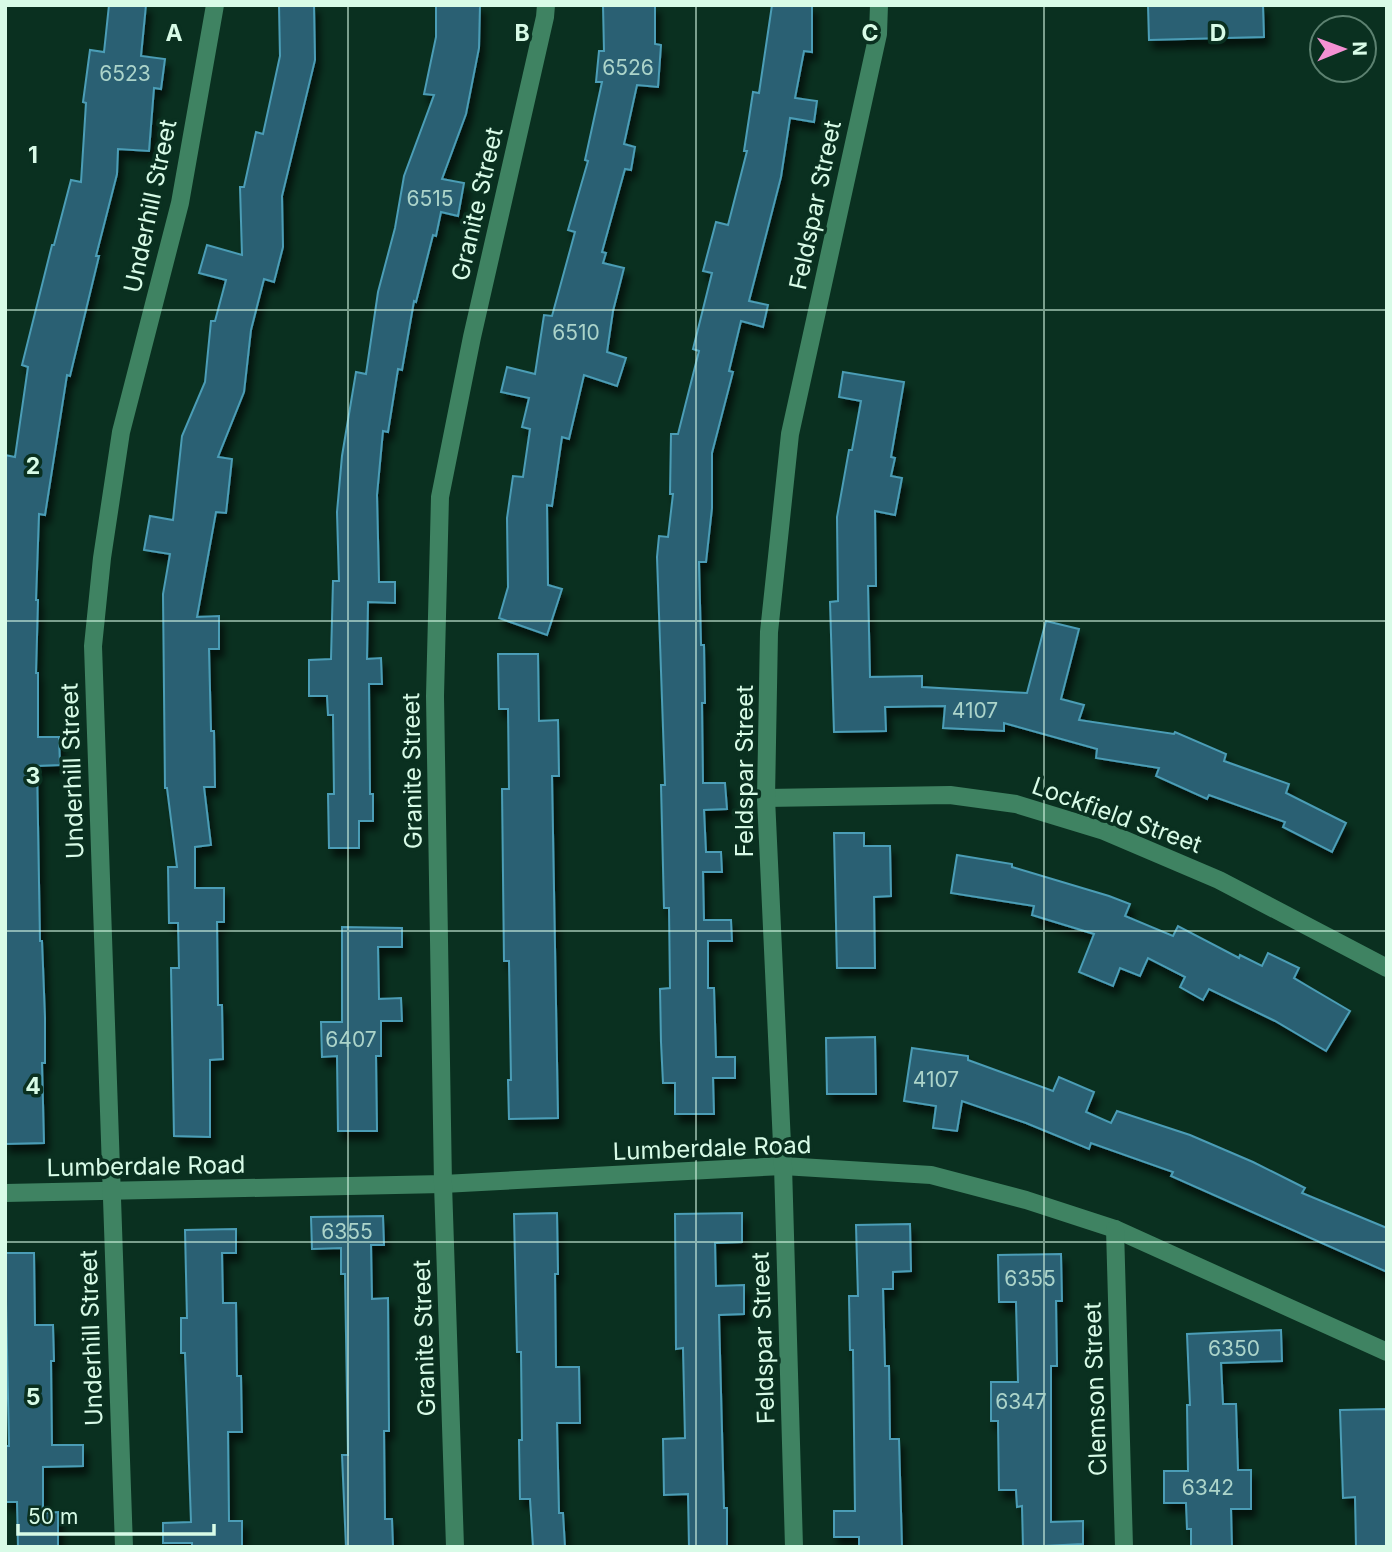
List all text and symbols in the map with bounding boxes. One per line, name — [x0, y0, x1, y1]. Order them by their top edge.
north arrow — [1308, 14, 1378, 84]
text: A — [165, 19, 183, 47]
text: B — [514, 19, 530, 47]
text: C — [861, 19, 879, 47]
text: D — [1210, 19, 1226, 47]
text: N — [1348, 41, 1371, 56]
house number: 6526 — [602, 55, 654, 80]
house number: 6523 — [99, 61, 151, 86]
street label: Underhill Street — [117, 117, 183, 295]
street label: Feldspar Street — [783, 118, 847, 292]
street label: Granite Street — [445, 124, 509, 284]
text: 1 — [28, 141, 38, 169]
house number: 6515 — [406, 186, 454, 211]
house number: 6510 — [552, 320, 600, 345]
text: 2 — [26, 452, 40, 480]
street label: Underhill Street — [54, 682, 90, 860]
street label: Feldspar Street — [730, 685, 759, 857]
street label: Granite Street — [396, 692, 428, 849]
house number: 4107 — [952, 698, 998, 723]
text: 3 — [26, 762, 40, 790]
street label: Lockfield Street — [1028, 771, 1206, 859]
house number: 6407 — [325, 1027, 377, 1052]
house number: 4107 — [913, 1067, 959, 1092]
text: 4 — [25, 1072, 41, 1100]
street label: Lumberdale Road — [612, 1130, 812, 1166]
street label: Lumberdale Road — [46, 1150, 246, 1182]
house number: 6355 — [321, 1219, 373, 1244]
street label: Underhill Street — [73, 1249, 109, 1427]
street label: Feldspar Street — [745, 1251, 780, 1425]
street label: Granite Street — [407, 1259, 441, 1417]
house number: 6355 — [1004, 1266, 1056, 1291]
street label: Clemson Street — [1077, 1301, 1113, 1476]
house number: 6350 — [1208, 1336, 1260, 1361]
text: 5 — [26, 1383, 40, 1411]
house number: 6347 — [995, 1389, 1047, 1414]
house number: 6342 — [1182, 1475, 1234, 1500]
scale bar — [18, 1492, 214, 1536]
text: 50 m — [28, 1504, 78, 1529]

